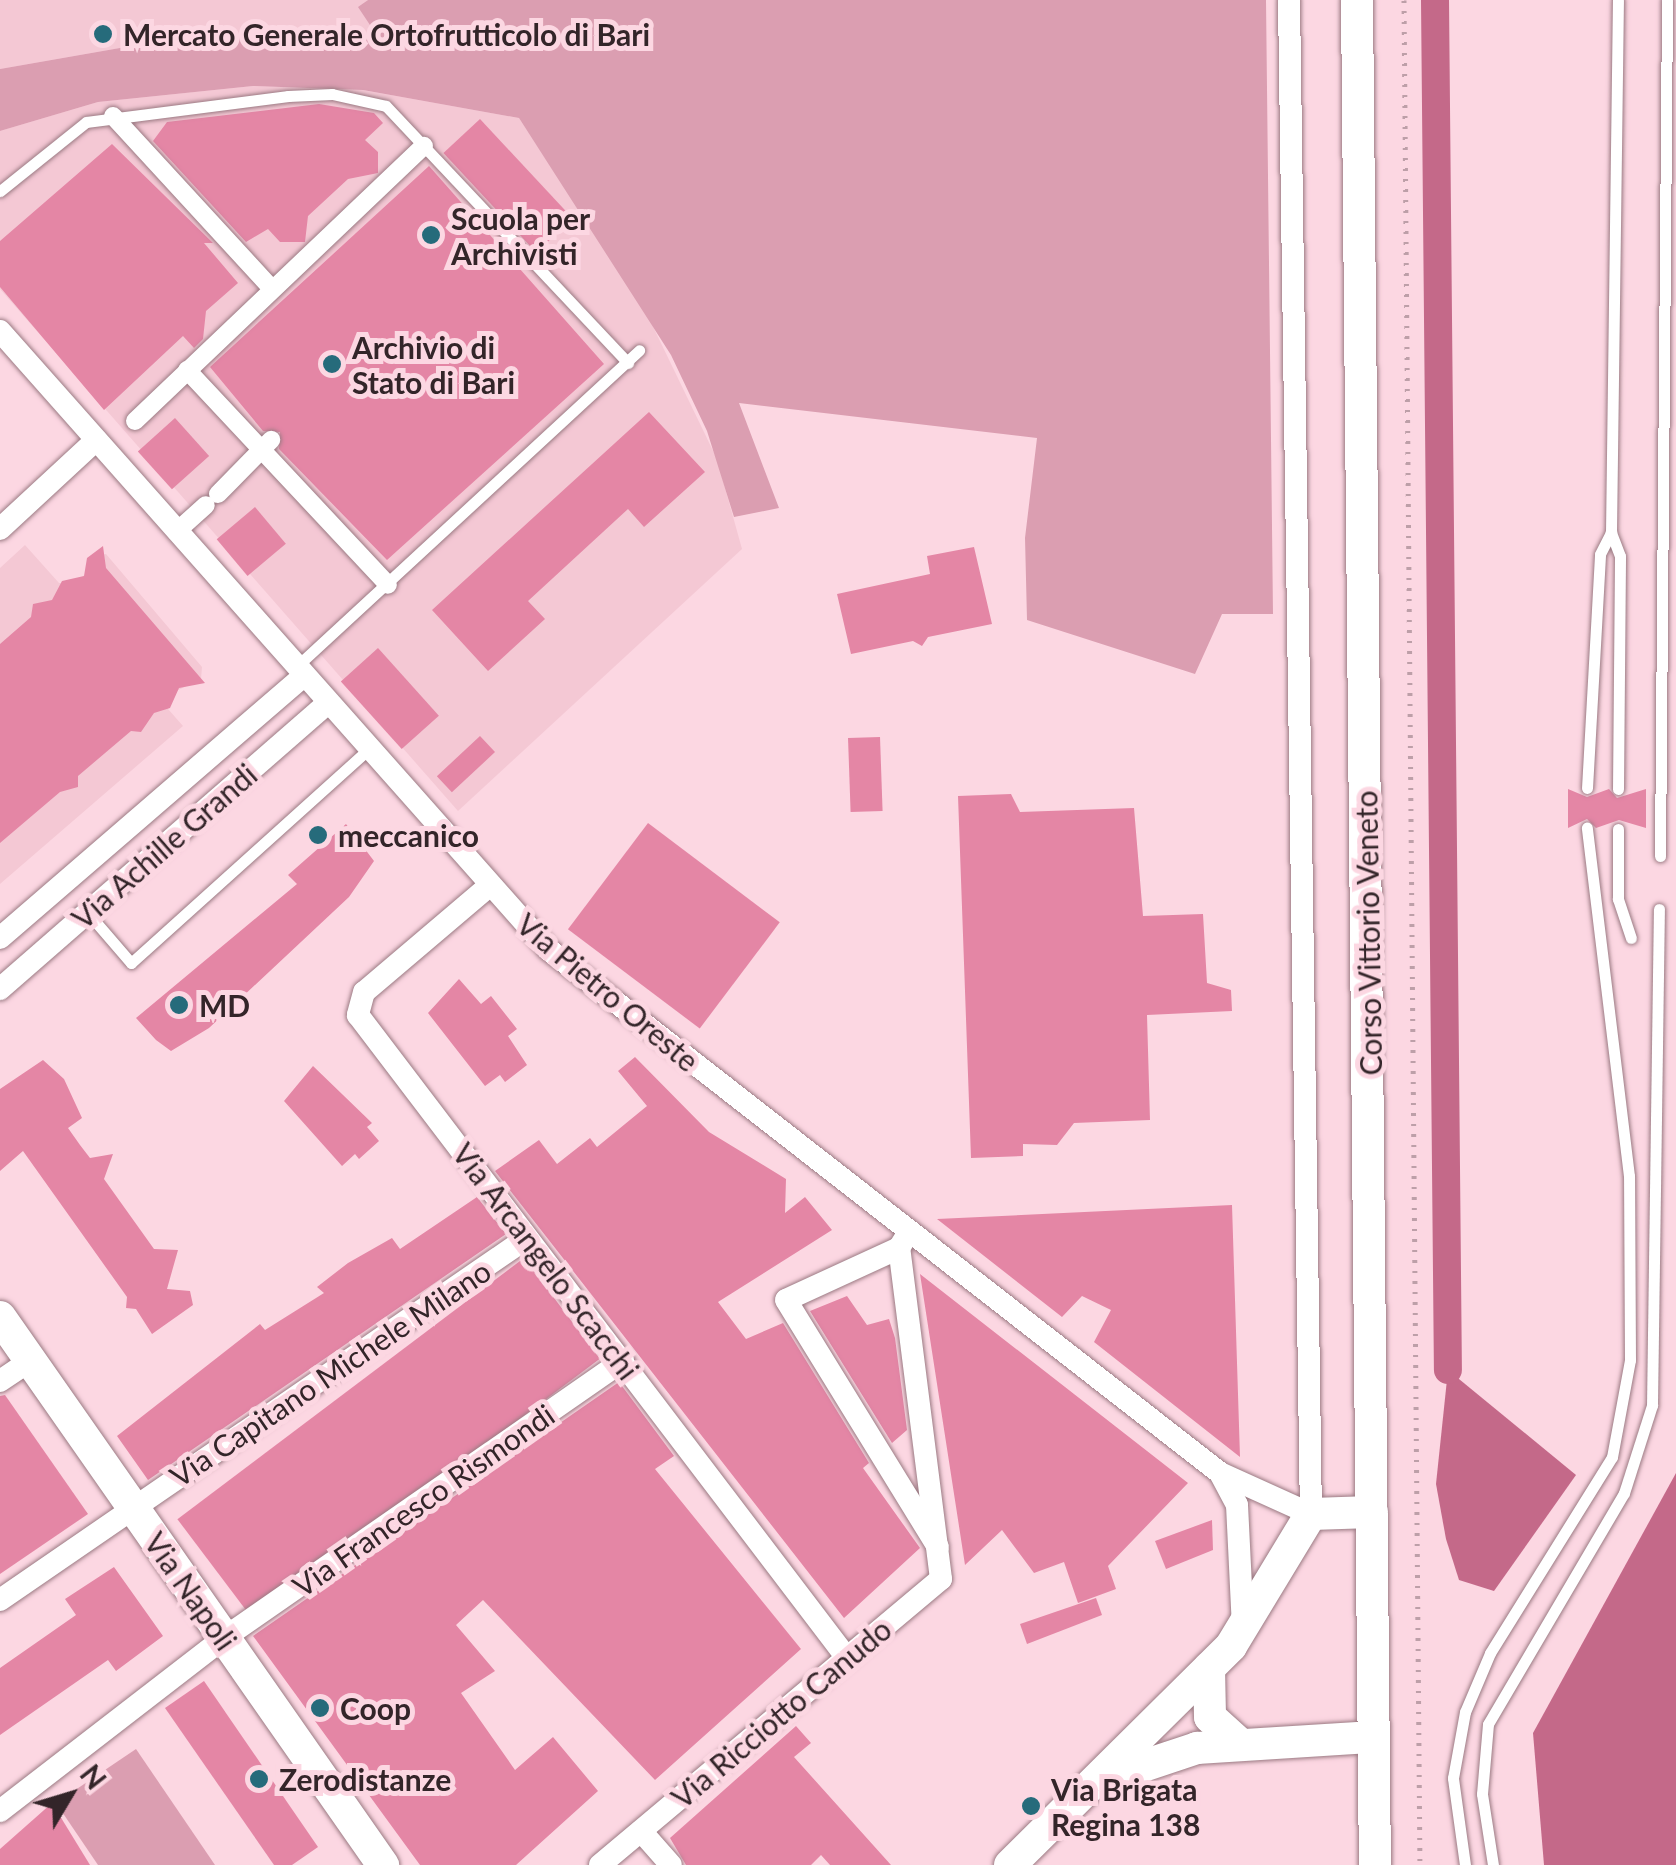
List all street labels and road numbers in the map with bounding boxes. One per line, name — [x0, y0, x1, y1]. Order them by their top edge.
street label: Via Achille Grandi — [64, 756, 264, 936]
street label: Corso Vittorio Veneto — [1347, 789, 1389, 1077]
street label: Via Pietro Oreste — [510, 906, 706, 1078]
street label: Via Arcangelo Scacchi — [445, 1135, 647, 1387]
street label: Via Capitano Michele Milano — [163, 1252, 497, 1494]
street label: Via Francesco Rismondi — [285, 1396, 561, 1604]
street label: Via Napoli — [137, 1525, 245, 1657]
street label: Via Ricciotto Canudo — [664, 1611, 898, 1815]

